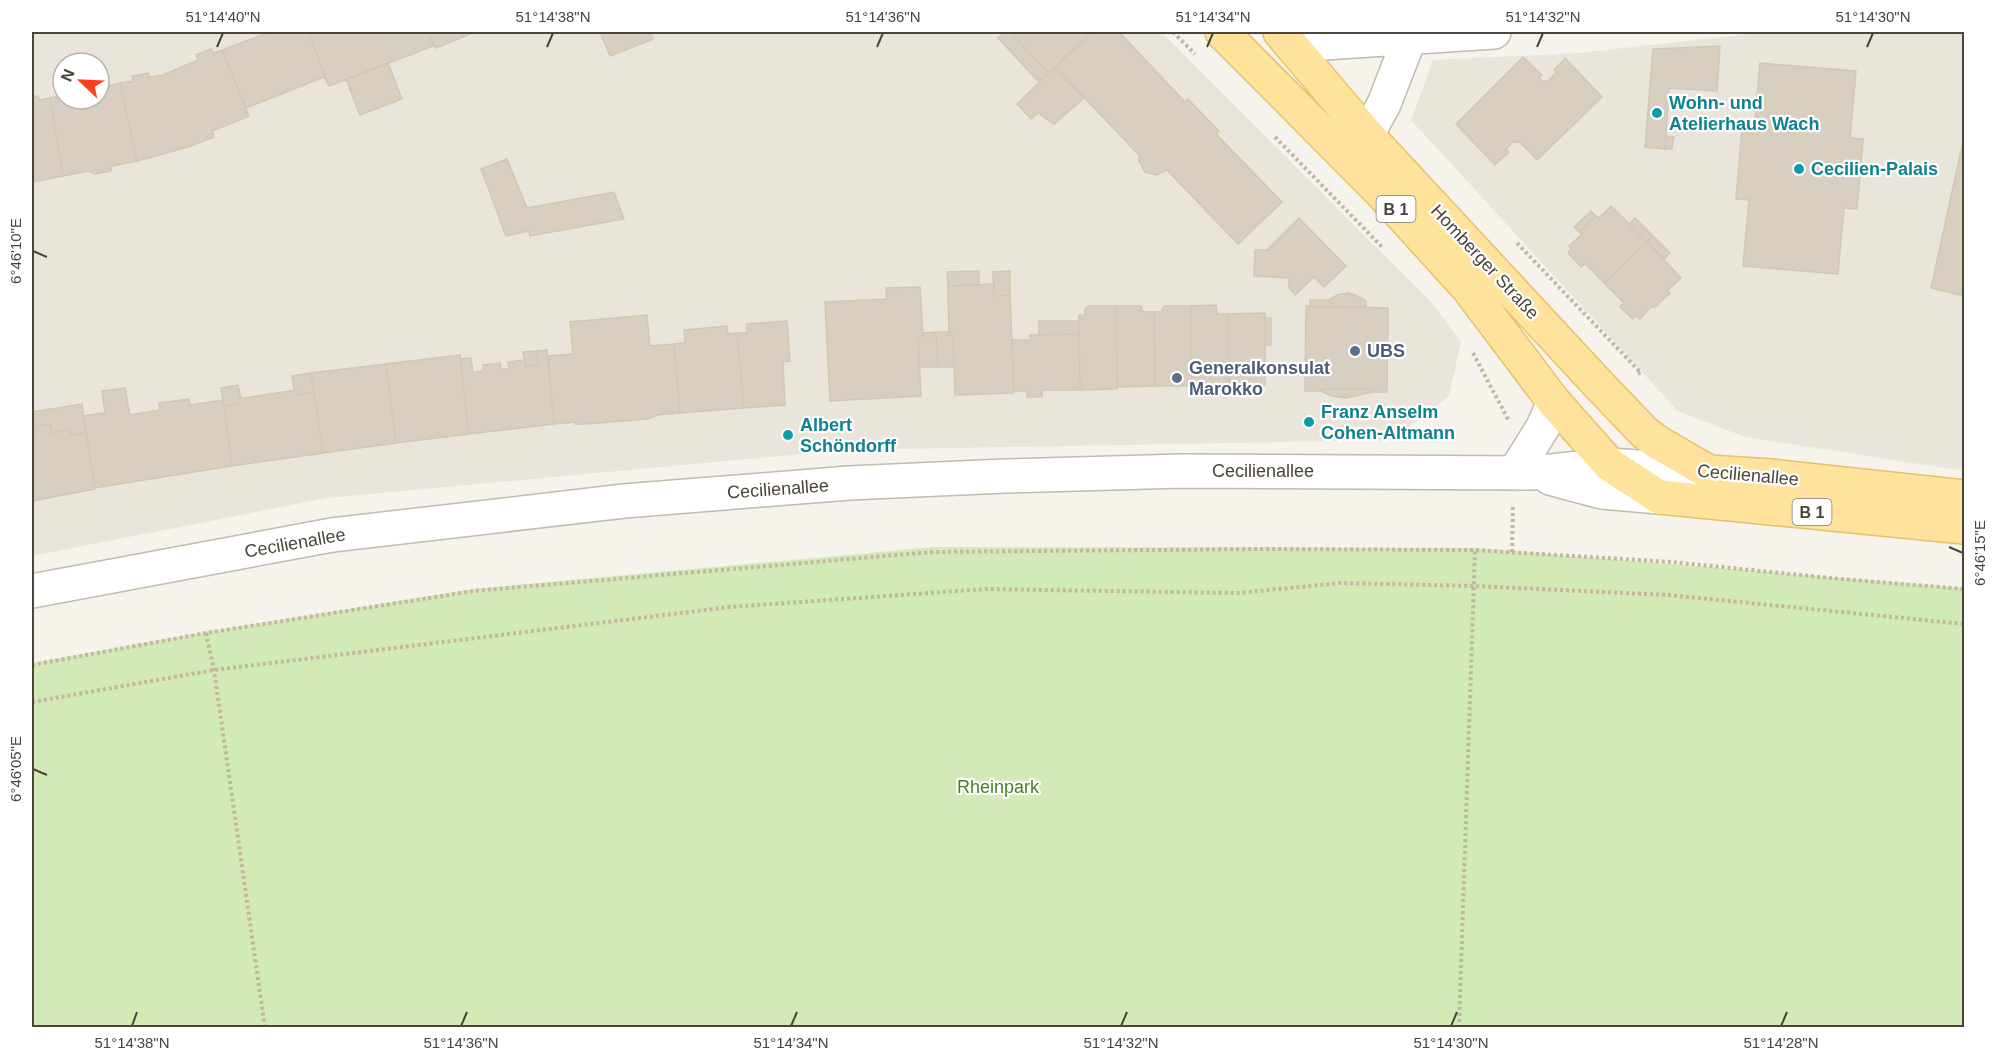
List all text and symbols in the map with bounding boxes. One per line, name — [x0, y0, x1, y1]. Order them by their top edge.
text: 51°14'40"N — [185, 8, 261, 25]
text: 51°14'38"N — [515, 8, 591, 25]
text: 51°14'36"N — [845, 8, 921, 25]
text: 51°14'34"N — [1175, 8, 1251, 25]
text: 51°14'32"N — [1505, 8, 1581, 25]
text: 51°14'30"N — [1835, 8, 1911, 25]
north arrow — [51, 51, 111, 111]
text: N — [58, 67, 78, 84]
place label: Wohn- und Atelierhaus Wach — [1669, 93, 1819, 134]
marker: Wohn- und Atelierhaus Wach — [1650, 106, 1664, 120]
place label: Cecilien-Palais — [1811, 159, 1938, 179]
marker: Cecilien-Palais — [1792, 162, 1806, 176]
road number: B 1 — [1376, 196, 1416, 222]
street label: Homberger Straße — [1427, 201, 1543, 323]
text: 6°46'10"E — [7, 218, 24, 284]
place label: UBS — [1367, 341, 1405, 361]
marker: UBS — [1348, 344, 1362, 358]
place label: Generalkonsulat Marokko — [1189, 358, 1330, 399]
marker: Generalkonsulat Marokko — [1170, 371, 1184, 385]
place label: Franz Anselm Cohen-Altmann — [1321, 402, 1455, 443]
place label: Albert Schöndorff — [800, 415, 897, 456]
marker: Franz Anselm Cohen-Altmann — [1302, 415, 1316, 429]
marker: Albert Schöndorff — [781, 428, 795, 442]
street label: Cecilienallee — [1212, 461, 1314, 481]
street label: Cecilienallee — [1696, 461, 1800, 489]
street label: Cecilienallee — [726, 475, 830, 503]
road number: B 1 — [1792, 499, 1832, 525]
text: 6°46'15"E — [1971, 520, 1988, 586]
street label: Cecilienallee — [243, 524, 347, 562]
text: 6°46'05"E — [7, 736, 24, 802]
park label: Rheinpark — [957, 777, 1040, 797]
text: 51°14'38"N — [94, 1034, 170, 1051]
text: 51°14'36"N — [423, 1034, 499, 1051]
text: 51°14'34"N — [753, 1034, 829, 1051]
text: 51°14'32"N — [1083, 1034, 1159, 1051]
text: 51°14'30"N — [1413, 1034, 1489, 1051]
text: 51°14'28"N — [1743, 1034, 1819, 1051]

